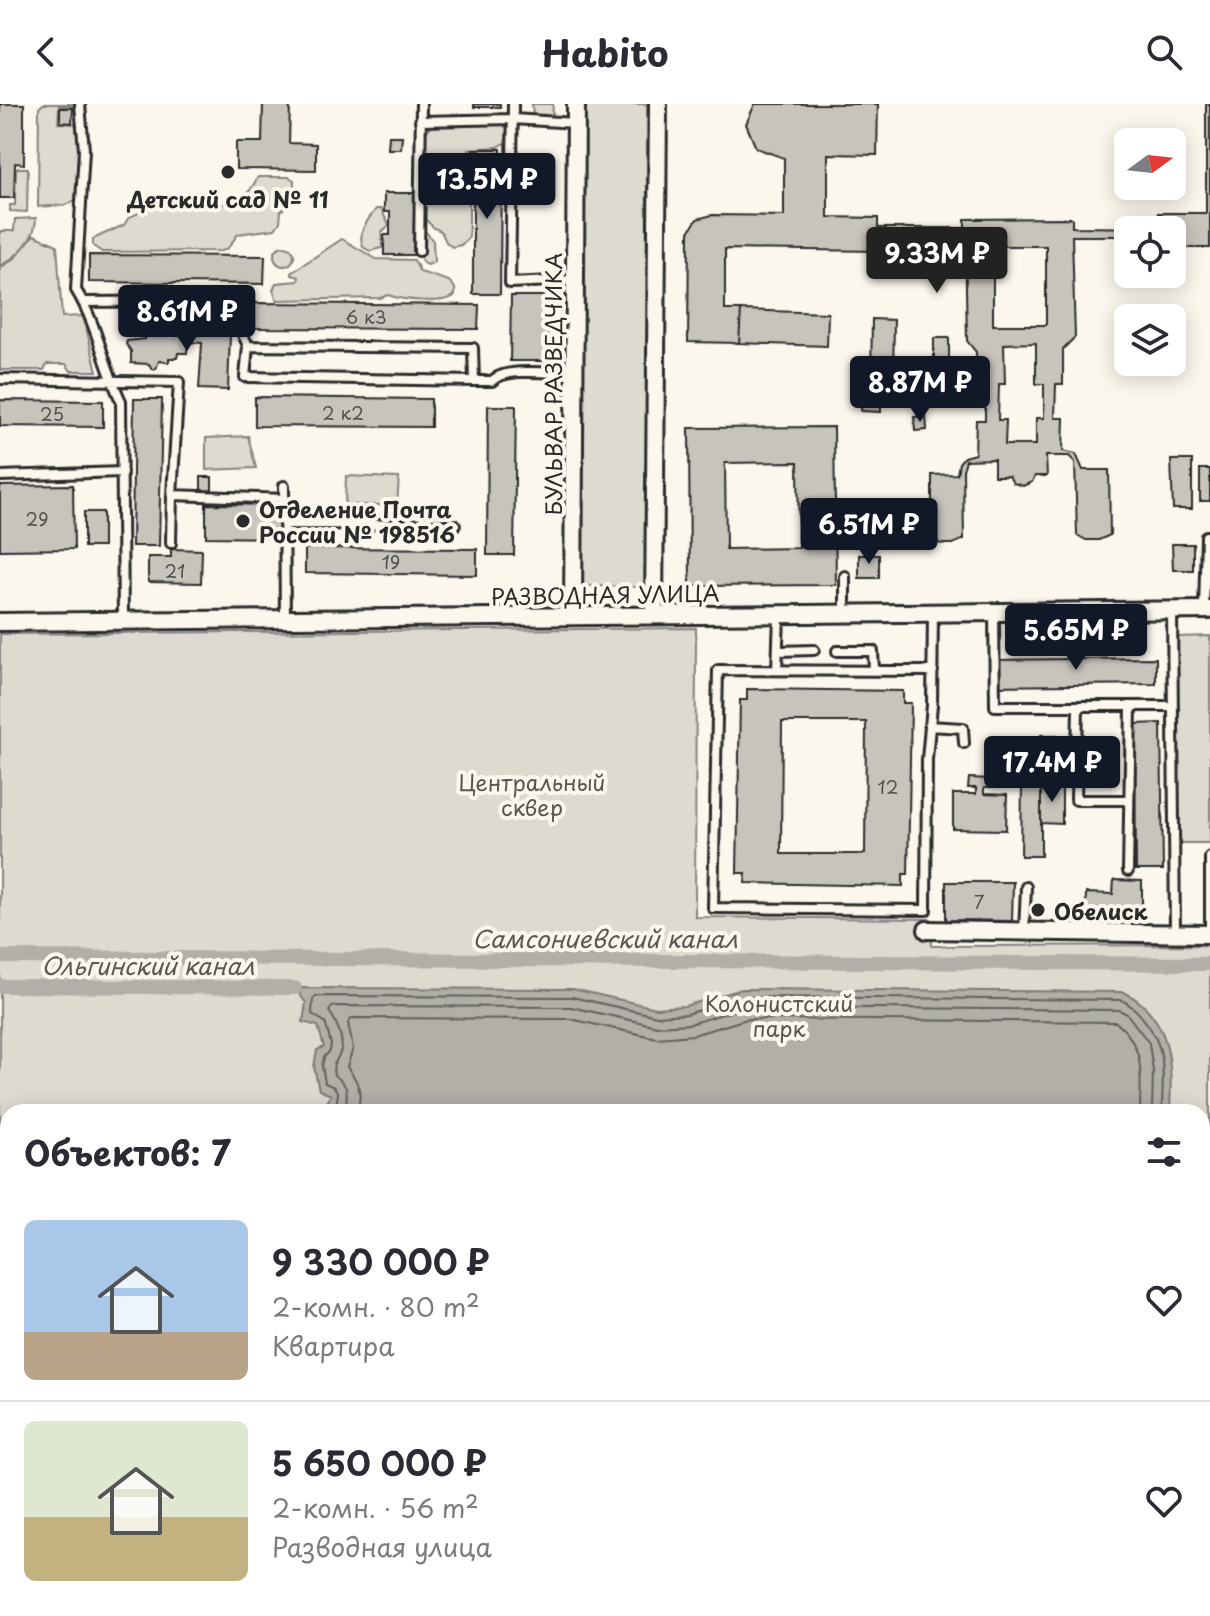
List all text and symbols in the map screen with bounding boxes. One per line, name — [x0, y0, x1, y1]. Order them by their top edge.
text: Habito — [541, 25, 669, 79]
icon: back — [24, 30, 68, 74]
icon: search — [1142, 30, 1186, 74]
north arrow — [1114, 128, 1186, 200]
map controls — [1114, 128, 1186, 376]
pin: 13.5M ₽ — [413, 153, 561, 221]
text: 13.5M ₽ — [436, 159, 538, 198]
marker: Детский сад № 11 — [219, 163, 237, 181]
place label: Детский сад № 11 — [126, 182, 329, 215]
button: locate — [1114, 216, 1186, 288]
pin: 9.33M ₽ — [863, 227, 1011, 295]
text: 9.33M ₽ — [884, 233, 990, 272]
street label: БУЛЬВАР РАЗВЕДЧИКА — [536, 253, 569, 515]
pin: 8.61M ₽ — [113, 285, 261, 353]
text: 8.61M ₽ — [136, 291, 238, 330]
house number: 6 к3 — [345, 303, 387, 330]
button: layers — [1114, 304, 1186, 376]
pin: 8.87M ₽ — [846, 356, 994, 424]
text: 8.87M ₽ — [868, 362, 972, 401]
house number: 2 к2 — [322, 399, 364, 426]
house number: 25 — [40, 400, 64, 427]
place label: Отделение Почта России № 198516 — [259, 492, 455, 550]
pin: 6.51M ₽ — [795, 498, 943, 566]
text: 6.51M ₽ — [819, 504, 919, 543]
house number: 29 — [26, 505, 48, 532]
marker: Отделение Почта России № 198516 — [234, 512, 252, 530]
house number: 19 — [382, 548, 400, 575]
house number: 21 — [165, 557, 185, 584]
street label: РАЗВОДНАЯ УЛИЦА — [490, 576, 720, 612]
pin: 5.65M ₽ — [1002, 604, 1150, 672]
text: 5.65M ₽ — [1023, 610, 1129, 649]
pin: 17.4M ₽ — [978, 736, 1126, 804]
text: 17.4M ₽ — [1002, 742, 1102, 781]
park label: Центральный сквер — [458, 765, 606, 823]
house number: 12 — [878, 773, 898, 800]
house number: 7 — [974, 888, 984, 915]
place label: Обелиск — [1054, 894, 1149, 927]
marker: Обелиск — [1029, 901, 1047, 919]
water label: Самсониевский канал — [472, 920, 738, 956]
water label: Ольгинский канал — [41, 947, 255, 983]
park label: Колонистский парк — [705, 986, 853, 1044]
text: Объектов: 7 — [24, 1126, 231, 1178]
icon: filters — [1142, 1130, 1186, 1174]
text: 9 330 000 ₽ — [272, 1235, 489, 1287]
icon: home — [88, 1252, 184, 1348]
icon: heart — [1142, 1278, 1186, 1322]
text: 2-комн. · 80 m² — [272, 1287, 480, 1326]
text: Квартира — [272, 1326, 395, 1365]
text: 5 650 000 ₽ — [272, 1436, 487, 1488]
icon: home — [88, 1453, 184, 1549]
icon: heart — [1142, 1479, 1186, 1523]
text: 2-комн. · 56 m² — [272, 1488, 479, 1527]
text: Разводная улица — [272, 1527, 492, 1566]

